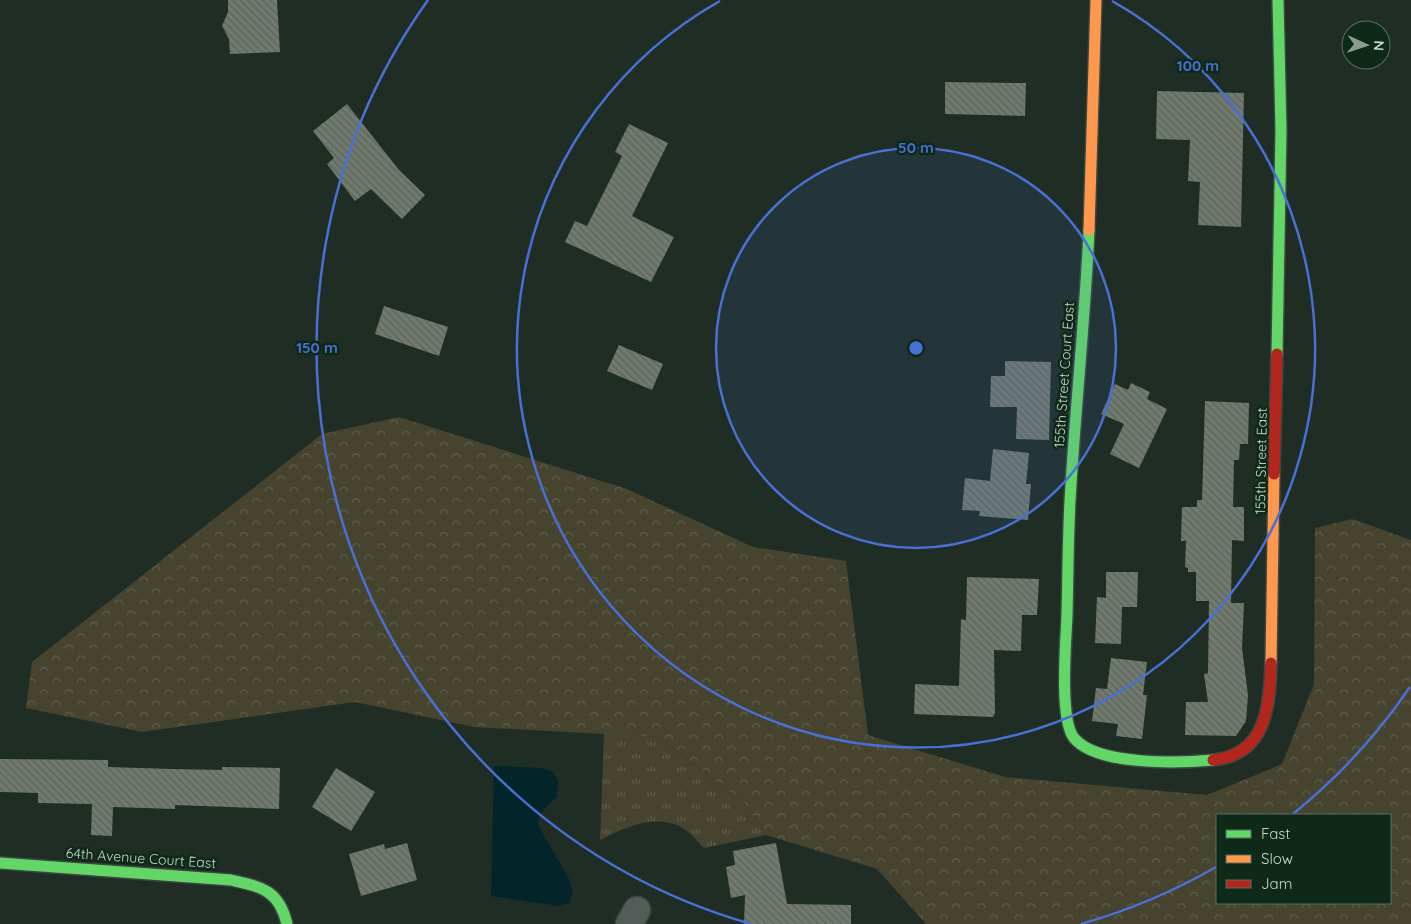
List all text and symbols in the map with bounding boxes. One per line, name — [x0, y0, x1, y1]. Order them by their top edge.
north arrow — [1341, 20, 1391, 70]
text: N — [1370, 40, 1388, 51]
text: 100 m — [1177, 56, 1219, 75]
text: 50 m — [898, 138, 934, 157]
street label: 155th Street Court East — [1050, 301, 1078, 449]
text: 150 m — [296, 338, 338, 357]
centre of rings — [907, 339, 925, 357]
street label: 155th Street East — [1251, 407, 1271, 515]
legend — [1216, 814, 1391, 904]
text: Fast — [1261, 824, 1290, 843]
street label: 64th Avenue Court East — [65, 844, 217, 872]
text: Slow — [1261, 849, 1293, 868]
text: Jam — [1261, 874, 1292, 893]

